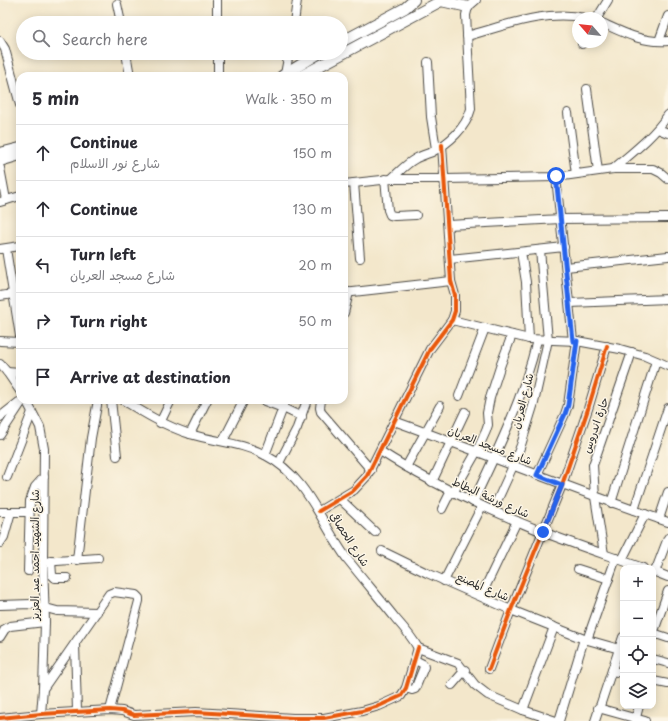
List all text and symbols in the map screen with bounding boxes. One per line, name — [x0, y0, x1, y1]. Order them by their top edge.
north arrow — [572, 12, 608, 48]
search box — [16, 16, 348, 60]
icon: search — [30, 27, 52, 49]
text: Search here — [62, 27, 148, 50]
text: 5 min — [32, 85, 79, 111]
text: Walk · 350 m — [245, 89, 332, 108]
text: Continue — [70, 130, 138, 153]
icon: ahead — [32, 142, 54, 164]
text: 150 m — [293, 143, 332, 162]
text: شارع نور الاسلام — [70, 153, 160, 172]
route start — [547, 167, 565, 185]
text: Continue — [70, 197, 138, 220]
icon: ahead — [32, 198, 54, 220]
text: 130 m — [293, 199, 332, 218]
text: Turn left — [70, 242, 136, 265]
icon: left — [32, 254, 54, 276]
text: 20 m — [298, 255, 332, 274]
text: شارع مسجد العريان — [70, 265, 175, 284]
text: Turn right — [70, 309, 147, 332]
icon: right — [32, 310, 54, 332]
text: 50 m — [298, 311, 332, 330]
text: Arrive at destination — [70, 365, 231, 388]
icon: arrive — [32, 366, 54, 388]
street label: شارع العريان — [506, 371, 539, 431]
street label: حارة اندروس — [577, 395, 613, 455]
street label: شارع مسجد العريان — [445, 421, 535, 470]
street label: شارع ورشة البطاط — [449, 472, 532, 523]
street label: شارع الشهيد احمد عبد العزيز — [26, 489, 44, 622]
street label: شارع الحصافي — [325, 508, 374, 570]
route end — [534, 523, 552, 541]
map controls — [620, 565, 656, 709]
button: + — [620, 565, 656, 601]
street label: شارع المصنع — [454, 567, 512, 606]
button: − — [620, 601, 656, 637]
button: locate — [620, 637, 656, 673]
button: layers — [620, 673, 656, 709]

